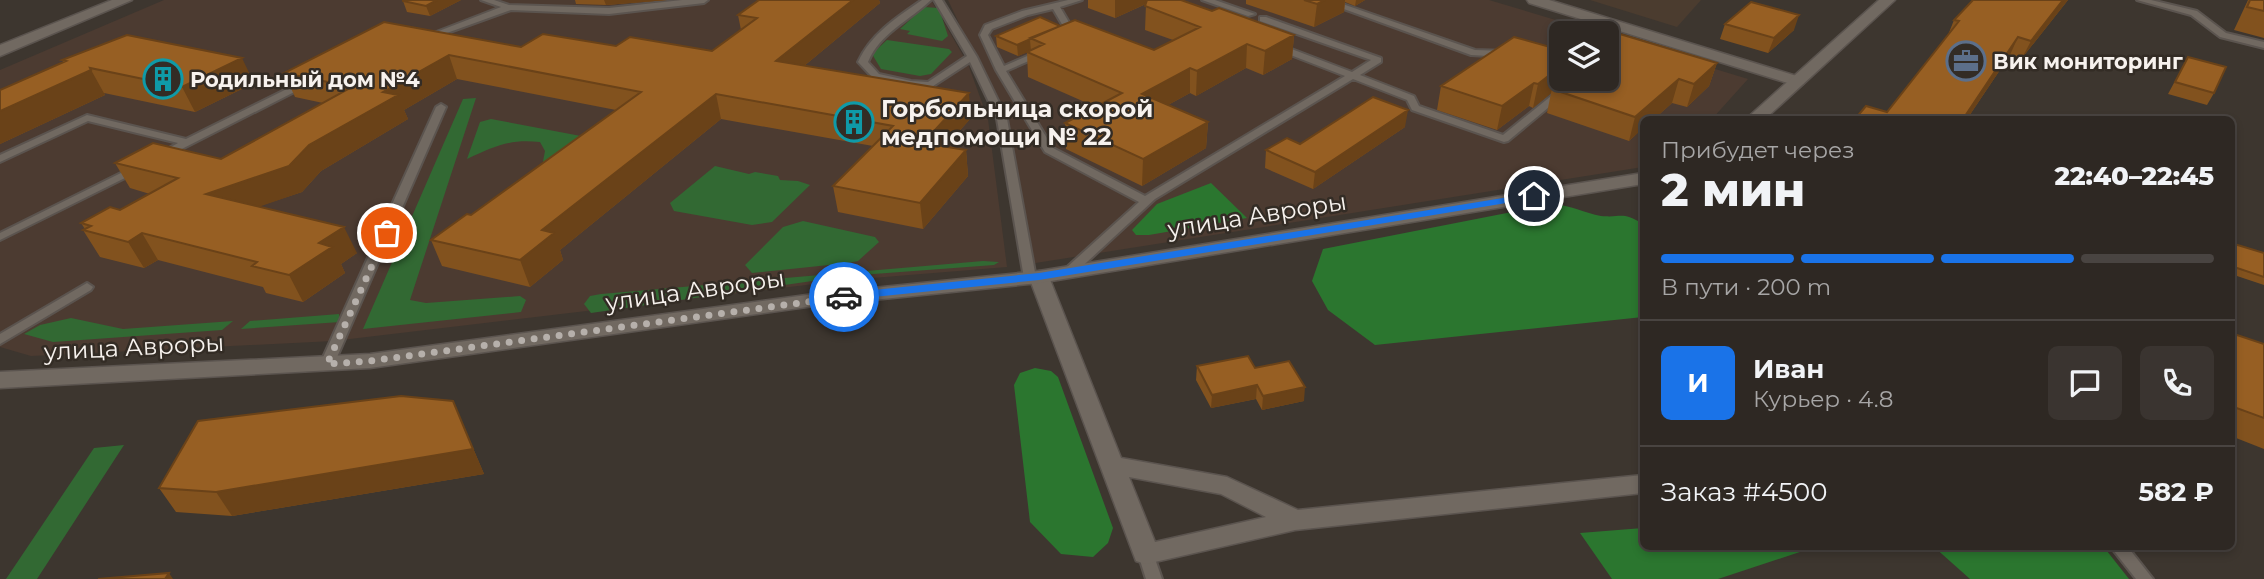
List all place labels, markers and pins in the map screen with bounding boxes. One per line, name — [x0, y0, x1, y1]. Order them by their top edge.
office icon: Вик мониторинг — [1945, 40, 1987, 82]
place label: Вик мониторинг — [1993, 49, 2183, 74]
building icon: Родильный дом №4 — [142, 58, 184, 100]
place label: Родильный дом №4 — [190, 67, 420, 92]
place label: Горбольница скорой медпомощи № 22 — [881, 94, 1153, 151]
building icon: Горбольница скорой медпомощи № 22 — [833, 101, 875, 143]
pin — [1504, 166, 1564, 226]
pin — [357, 203, 417, 263]

